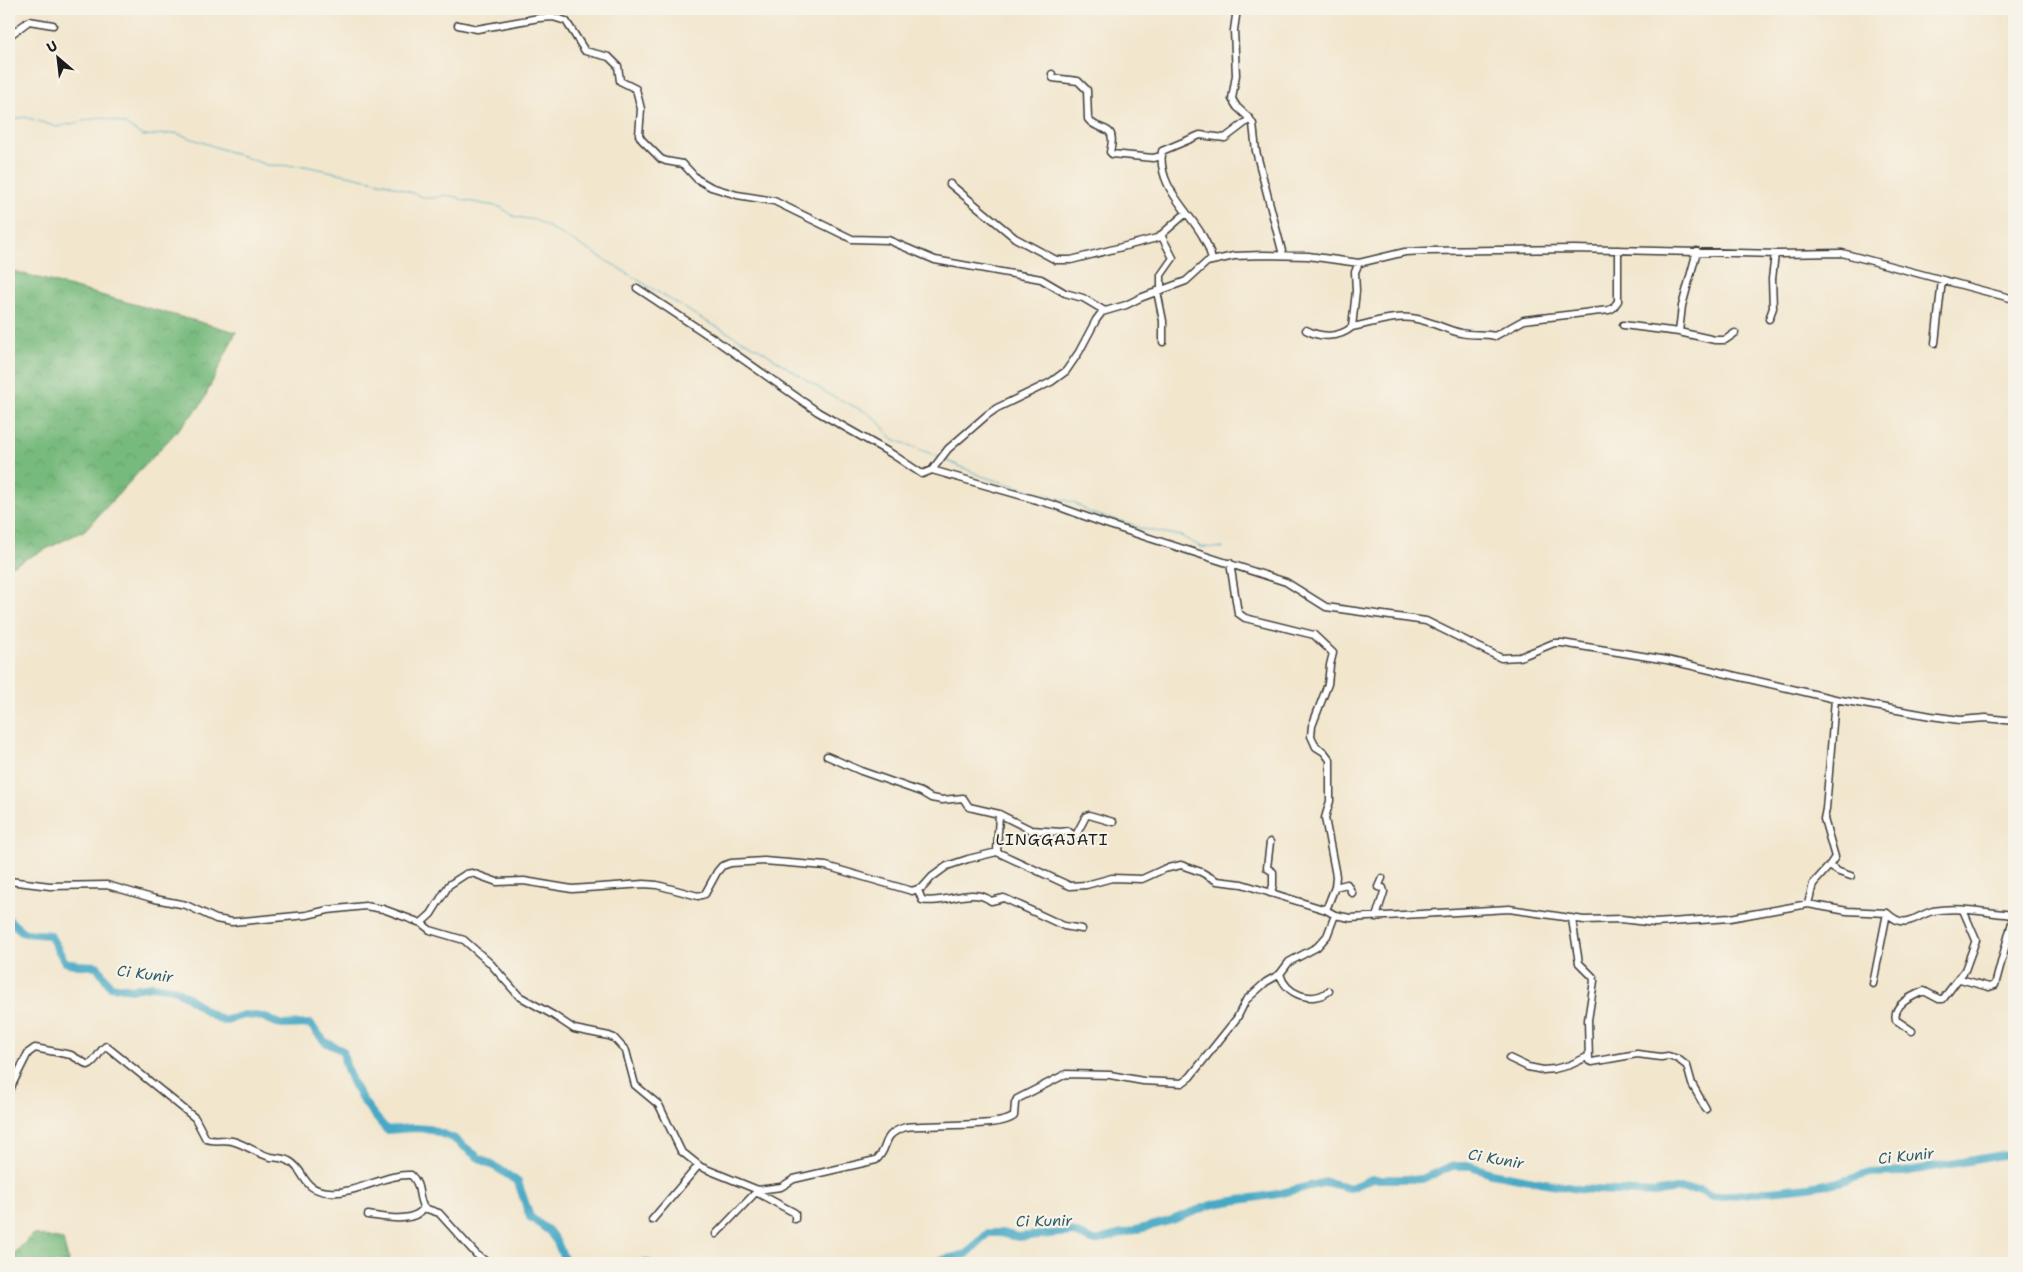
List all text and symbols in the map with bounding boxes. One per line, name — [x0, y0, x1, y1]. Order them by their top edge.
north arrow — [32, 32, 82, 82]
text: U — [43, 36, 60, 57]
district label: LINGGAJATI — [995, 829, 1109, 850]
water label: Ci Kunir — [116, 961, 175, 987]
water label: Ci Kunir — [1877, 1143, 1936, 1169]
water label: Ci Kunir — [1466, 1144, 1526, 1174]
water label: Ci Kunir — [1016, 1210, 1073, 1231]

